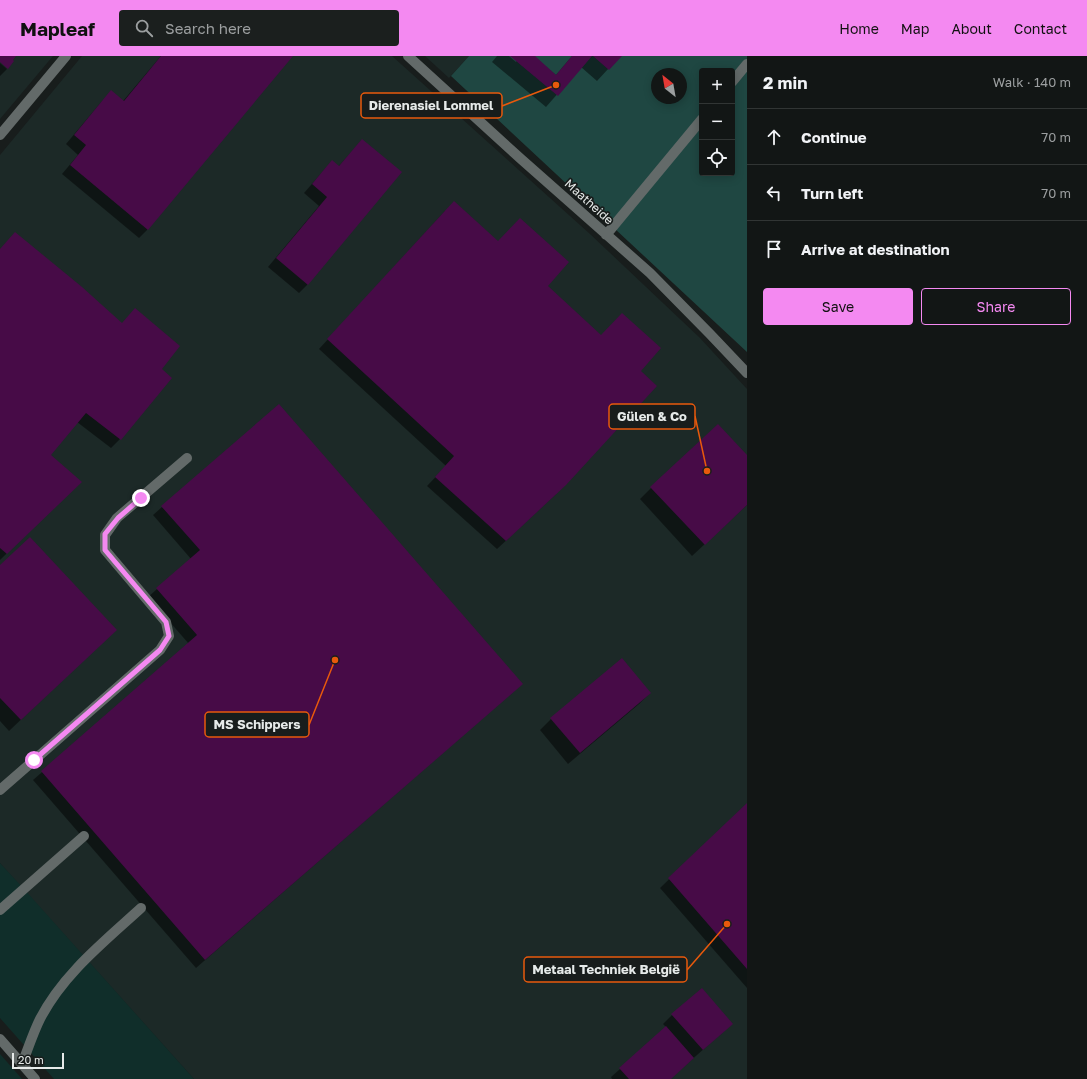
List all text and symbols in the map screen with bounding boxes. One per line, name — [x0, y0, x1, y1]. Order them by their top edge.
search box — [119, 10, 399, 46]
text: Mapleaf — [20, 17, 95, 40]
icon: search — [133, 17, 155, 39]
text: Search here — [165, 19, 251, 37]
text: Home — [839, 20, 879, 37]
text: Map — [901, 20, 929, 37]
text: About — [951, 20, 992, 37]
text: Contact — [1014, 20, 1067, 37]
north arrow — [651, 68, 687, 104]
map controls — [699, 68, 735, 176]
button: + — [699, 68, 735, 104]
text: 2 min — [763, 72, 807, 93]
text: Walk · 140 m — [993, 74, 1071, 90]
callout: Dierenasiel Lommel — [361, 93, 502, 118]
text: Dierenasiel Lommel — [369, 97, 494, 113]
button: − — [699, 104, 735, 140]
icon: ahead — [763, 126, 785, 148]
text: Continue — [801, 128, 867, 146]
text: 70 m — [1041, 129, 1071, 145]
button: locate — [699, 140, 735, 176]
street label: Maatheide — [562, 176, 617, 227]
icon: left — [763, 182, 785, 204]
text: Turn left — [801, 184, 863, 202]
text: 70 m — [1041, 185, 1071, 201]
icon: arrive — [763, 238, 785, 260]
text: Arrive at destination — [801, 240, 950, 258]
button: Save — [763, 288, 913, 325]
button: Share — [921, 288, 1071, 325]
callout: Gülen & Co — [609, 404, 695, 429]
text: Gülen & Co — [617, 408, 687, 424]
route end — [132, 489, 150, 507]
callout: MS Schippers — [205, 712, 309, 737]
text: MS Schippers — [213, 716, 301, 732]
route start — [25, 751, 43, 769]
callout: Metaal Techniek België — [524, 957, 687, 982]
text: Metaal Techniek België — [532, 961, 680, 977]
scale bar — [12, 1051, 64, 1070]
text: 20 m — [18, 1053, 44, 1066]

